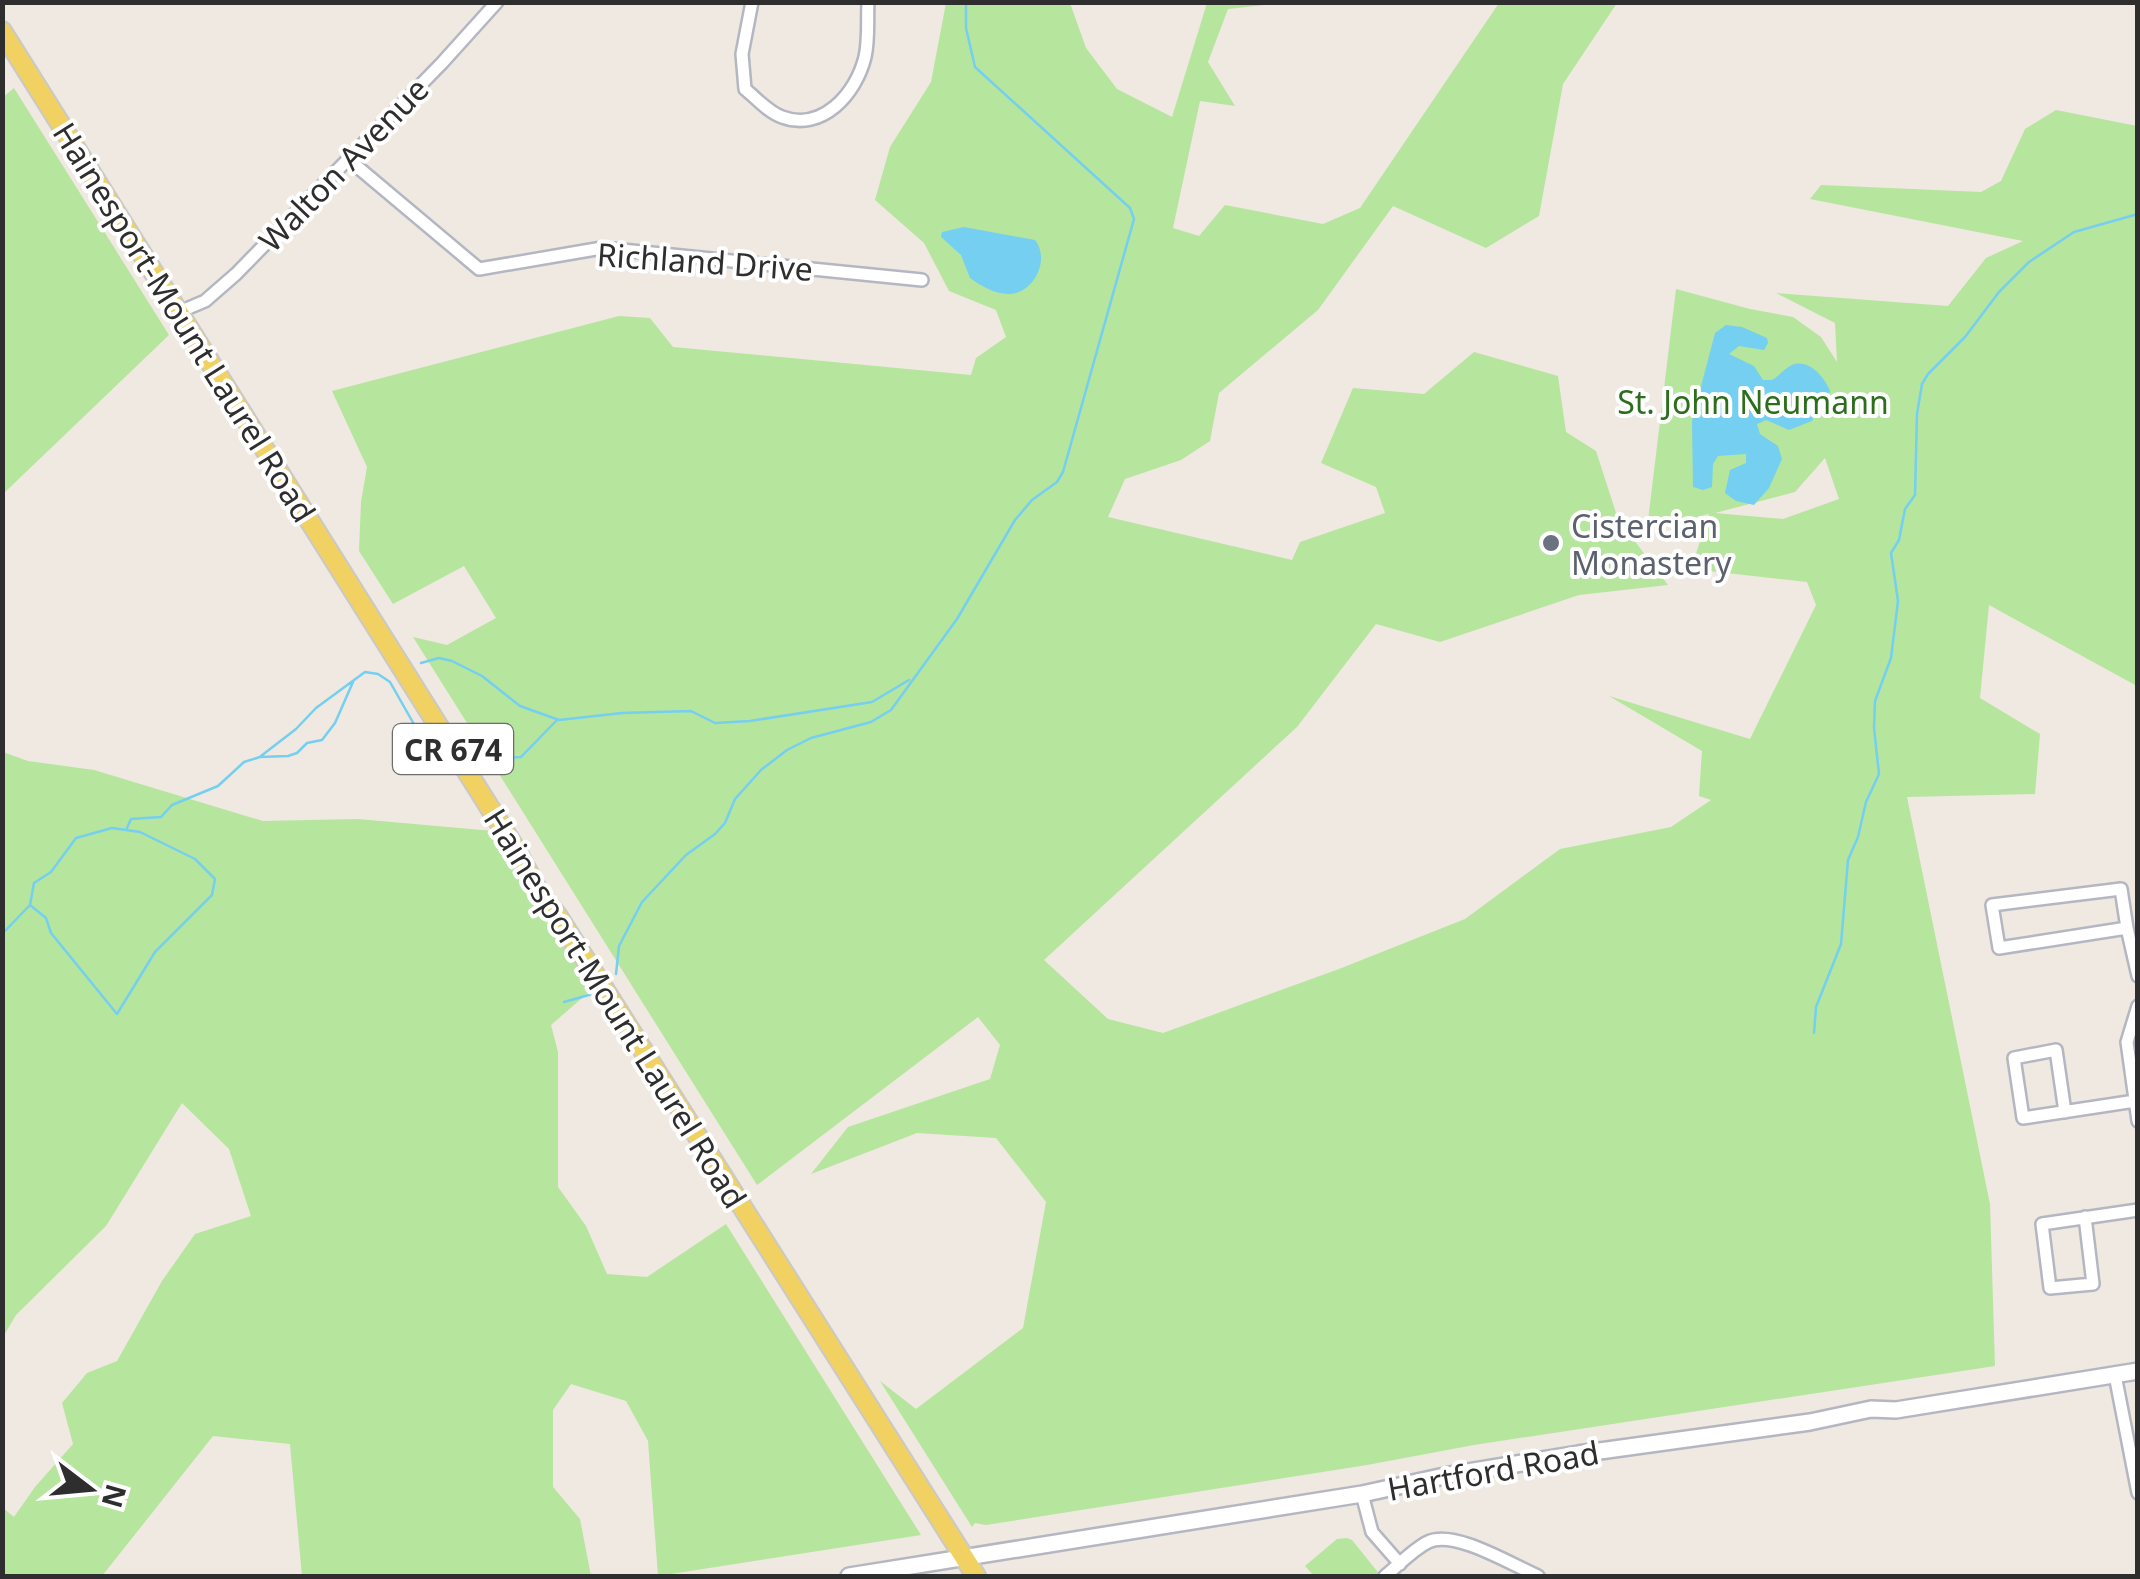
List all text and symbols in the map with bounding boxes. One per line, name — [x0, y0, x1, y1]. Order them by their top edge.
street label: Walton Avenue — [249, 68, 437, 260]
street label: Hainesport-Mount Laurel Road — [44, 114, 326, 530]
street label: Richland Drive — [596, 232, 814, 290]
park label: St. John Neumann — [1617, 380, 1889, 423]
place label: Cistercian Monastery — [1571, 504, 1732, 584]
marker: Cistercian Monastery — [1540, 532, 1562, 554]
road number: CR 674 — [393, 724, 513, 774]
street label: Hainesport-Mount Laurel Road — [475, 800, 757, 1216]
street label: Hartford Road — [1384, 1430, 1602, 1510]
north arrow — [40, 1439, 140, 1539]
text: N — [94, 1480, 136, 1512]

